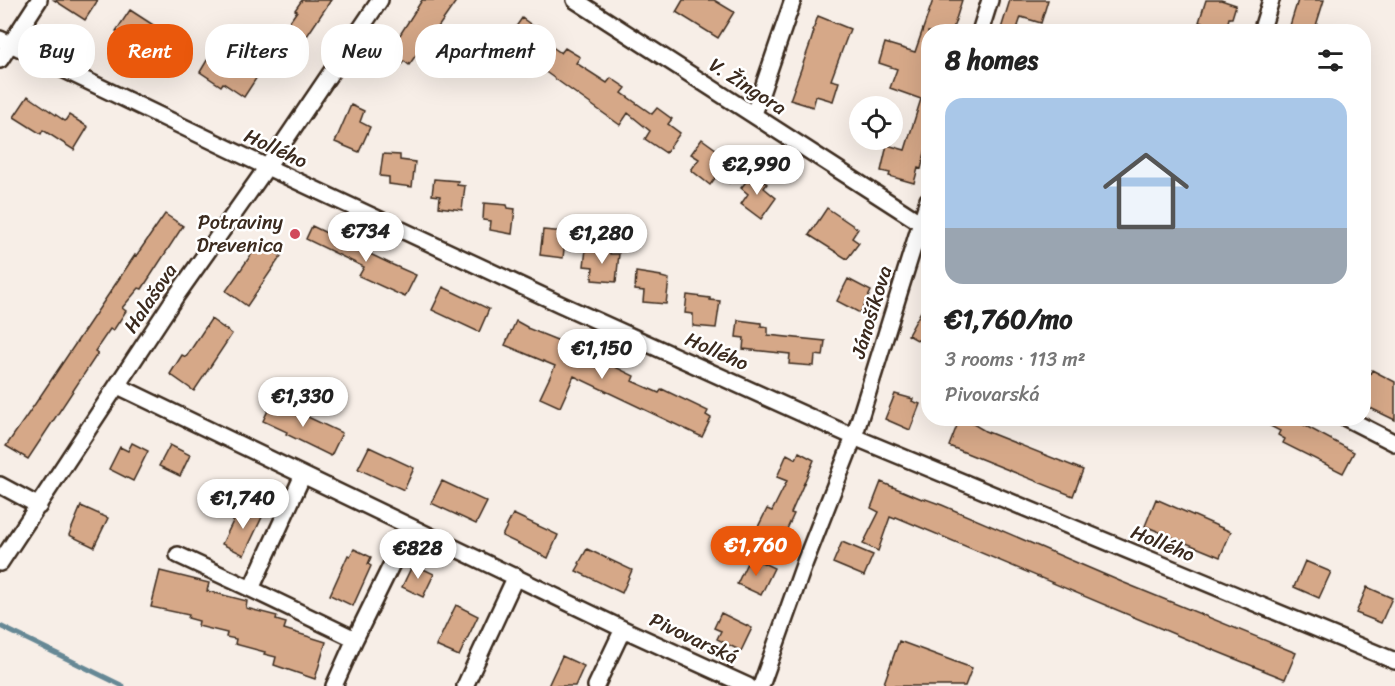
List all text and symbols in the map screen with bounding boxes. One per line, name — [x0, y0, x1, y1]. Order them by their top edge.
chip: Buy — [18, 24, 95, 78]
chip: Rent — [107, 24, 193, 78]
chip: Filters — [205, 24, 309, 78]
chip: New — [321, 24, 403, 78]
chip: Apartment — [415, 24, 556, 78]
text: 8 homes — [945, 37, 1038, 83]
icon: filters — [1314, 44, 1347, 77]
street label: V. Žingora — [702, 48, 794, 125]
map controls — [849, 96, 903, 150]
button: locate — [849, 96, 903, 150]
street label: Hollého — [238, 119, 313, 178]
icon: home — [1092, 137, 1200, 245]
pin: €2,990 — [708, 145, 806, 196]
text: €2,990 — [723, 147, 791, 182]
place label: Potraviny Drevenica — [197, 205, 284, 263]
pin: €734 — [330, 212, 402, 263]
text: €734 — [342, 214, 390, 249]
pin: €1,280 — [553, 214, 651, 265]
text: €1,280 — [570, 216, 634, 251]
marker: Potraviny Drevenica — [288, 227, 302, 241]
street label: Halašova — [114, 256, 187, 341]
street label: Jánošíkova — [841, 262, 902, 364]
text: €1,760/mo — [945, 296, 1073, 342]
street label: Hollého — [679, 322, 754, 381]
pin: €1,150 — [553, 329, 651, 380]
text: €1,150 — [572, 331, 632, 366]
text: 3 rooms · 113 m² — [945, 342, 1086, 377]
pin: €1,330 — [254, 377, 352, 428]
text: Pivovarská — [945, 377, 1040, 412]
text: €1,330 — [272, 379, 334, 414]
pin: €1,740 — [194, 479, 292, 530]
text: €1,740 — [211, 481, 275, 516]
street label: Hollého — [1125, 515, 1200, 572]
pin: €1,760 — [707, 526, 805, 577]
text: €1,760 — [725, 528, 787, 563]
pin: €828 — [382, 529, 454, 580]
text: €828 — [394, 531, 442, 566]
street label: Pivovarská — [644, 603, 744, 674]

